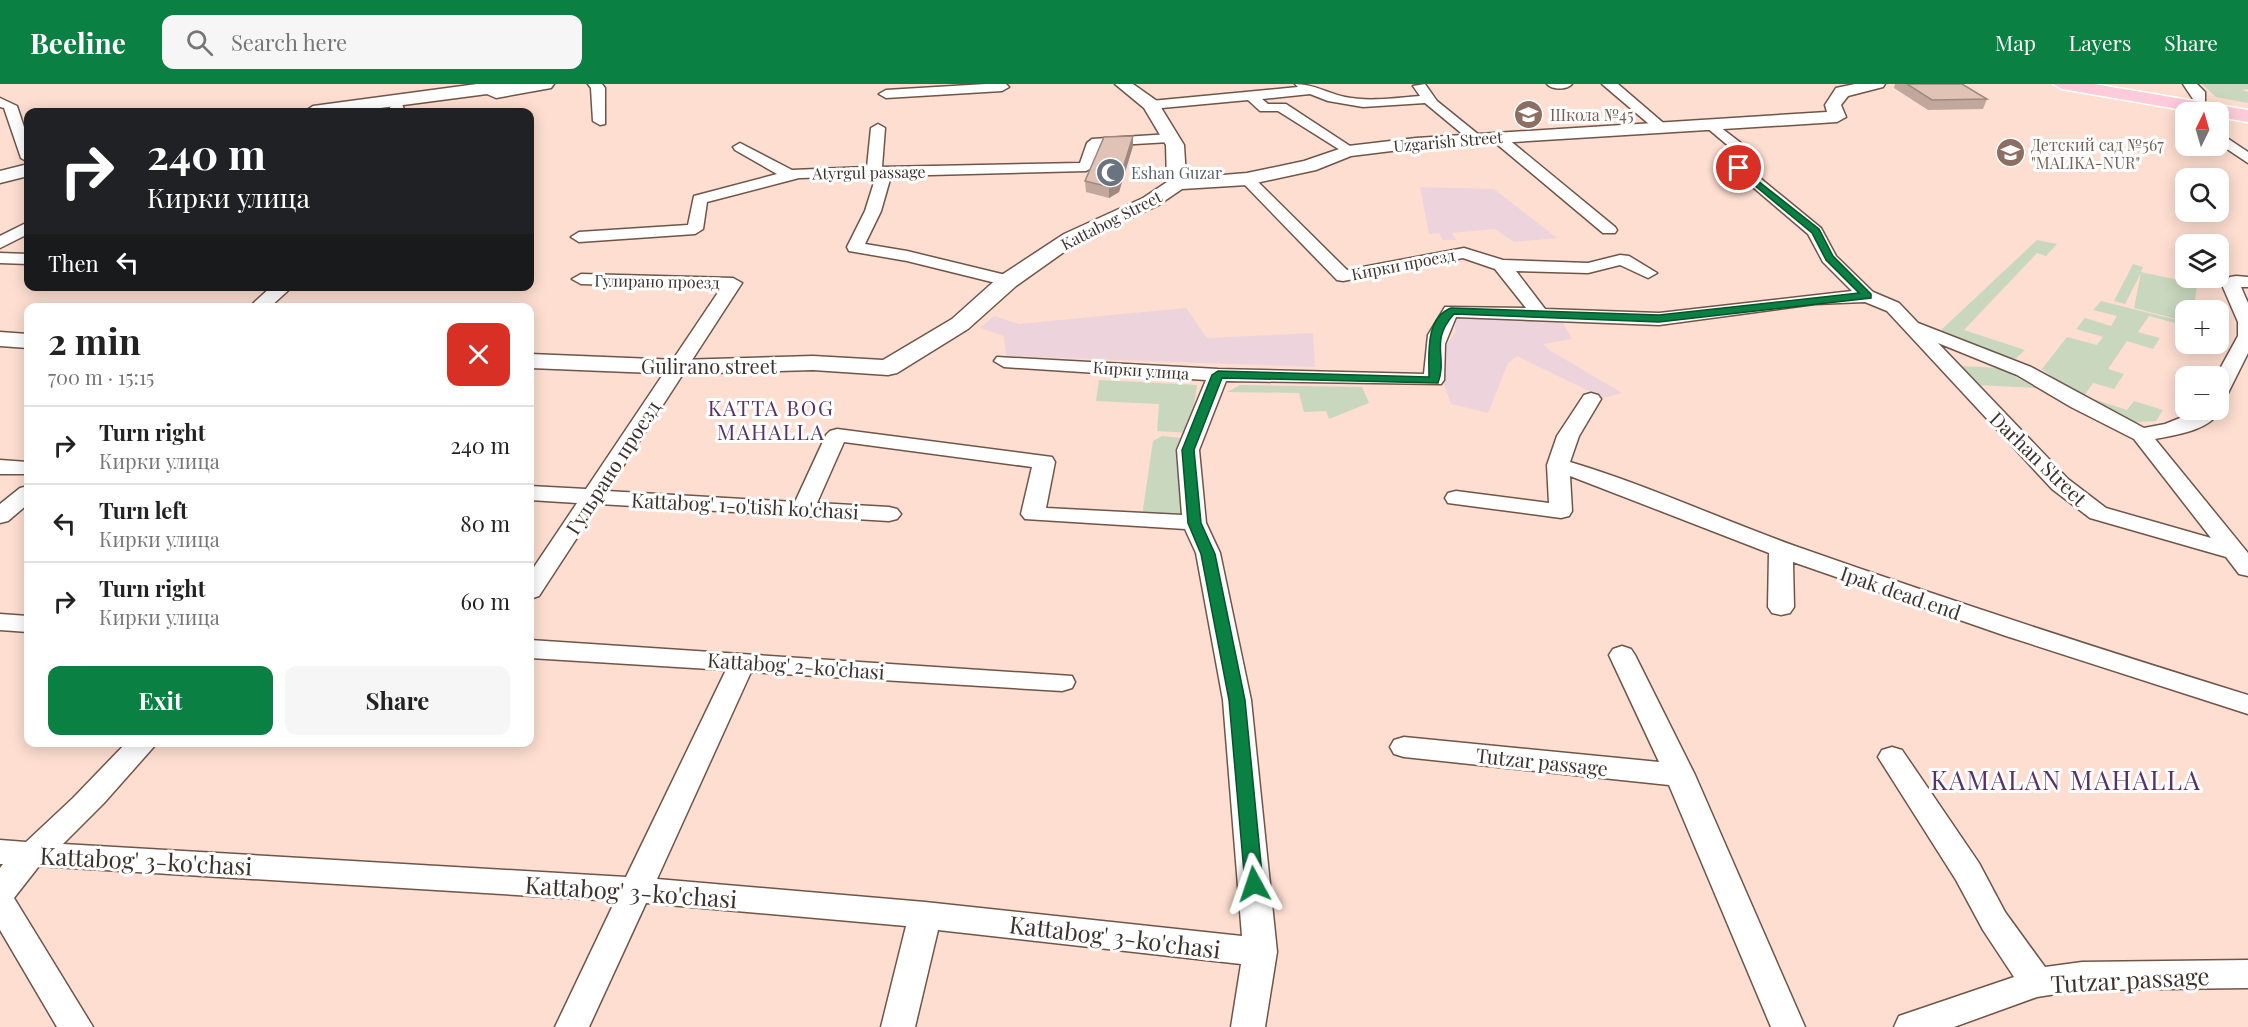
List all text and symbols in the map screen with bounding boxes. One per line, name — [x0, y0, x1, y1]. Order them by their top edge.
search box — [162, 15, 582, 69]
text: Beeline — [30, 24, 126, 61]
icon: search — [183, 26, 216, 59]
text: Search here — [231, 27, 347, 57]
text: Map — [1995, 28, 2036, 56]
text: Layers — [2069, 28, 2131, 56]
text: Share — [2164, 28, 2218, 56]
school or university icon: Школа №45 — [1513, 98, 1545, 130]
north arrow — [2175, 102, 2229, 156]
map controls — [2175, 102, 2229, 420]
place label: Школа №45 — [1550, 104, 1634, 125]
text: 240 m — [147, 125, 266, 181]
street label: Uzgarish Street — [1392, 126, 1504, 156]
icon: right — [48, 132, 126, 210]
place label: Детский сад №567 "MALIKA-NUR" — [2031, 134, 2164, 173]
school or university icon: Детский сад №567 "MALIKA-NUR" — [1994, 137, 2026, 169]
pin — [1713, 142, 1764, 193]
icon: arrive — [1722, 151, 1755, 184]
mosque icon: Eshan Guzar — [1094, 156, 1126, 188]
street label: Atyrgul passage — [811, 161, 926, 184]
place label: Eshan Guzar — [1131, 162, 1222, 183]
button: search — [2175, 168, 2229, 222]
text: Кирки улица — [147, 179, 310, 215]
street label: Kattabog Street — [1057, 185, 1165, 254]
button: layers — [2175, 234, 2229, 288]
street label: Кирки проезд — [1349, 244, 1457, 284]
icon: left — [111, 246, 144, 279]
text: Then — [48, 248, 99, 278]
street label: Гулирано проезд — [594, 269, 720, 293]
button: + — [2175, 300, 2229, 354]
text: 2 min — [48, 316, 141, 364]
button: close — [447, 323, 510, 386]
street label: Gulirano street — [641, 352, 778, 379]
street label: Кирки улица — [1092, 356, 1190, 384]
text: 700 m · 15:15 — [48, 363, 154, 390]
button: − — [2175, 366, 2229, 420]
district label: KATTA BOG MAHALLA — [708, 393, 834, 445]
street label: Гульрано проезд — [559, 394, 666, 539]
street label: Darhan Street — [1985, 405, 2094, 512]
text: Turn right — [99, 417, 205, 447]
icon: right — [48, 429, 81, 462]
text: 240 m — [450, 430, 510, 460]
text: Кирки улица — [99, 447, 220, 474]
street label: Kattabog' 1-o'tish ko'chasi — [631, 486, 860, 524]
text: Turn left — [99, 495, 188, 525]
icon: left — [48, 507, 81, 540]
text: 80 m — [460, 508, 510, 538]
text: Кирки улица — [99, 525, 220, 552]
street label: Ipak dead end — [1837, 559, 1965, 625]
text: Turn right — [99, 573, 205, 603]
icon: right — [48, 585, 81, 618]
text: 60 m — [460, 586, 510, 616]
text: Кирки улица — [99, 603, 220, 630]
street label: Kattabog' 2-ko'chasi — [706, 645, 886, 685]
button: Exit — [48, 666, 273, 735]
button: Share — [285, 666, 510, 735]
street label: Tutzar passage — [1475, 741, 1609, 781]
district label: KAMALAN MAHALLA — [1931, 762, 2201, 797]
street label: Kattabog' 3-ko'chasi — [39, 838, 253, 882]
position arrow — [1222, 852, 1286, 916]
street label: Kattabog' 3-ko'chasi — [524, 868, 738, 914]
street label: Kattabog' 3-ko'chasi — [1007, 907, 1223, 965]
street label: Tutzar passage — [2050, 959, 2210, 999]

